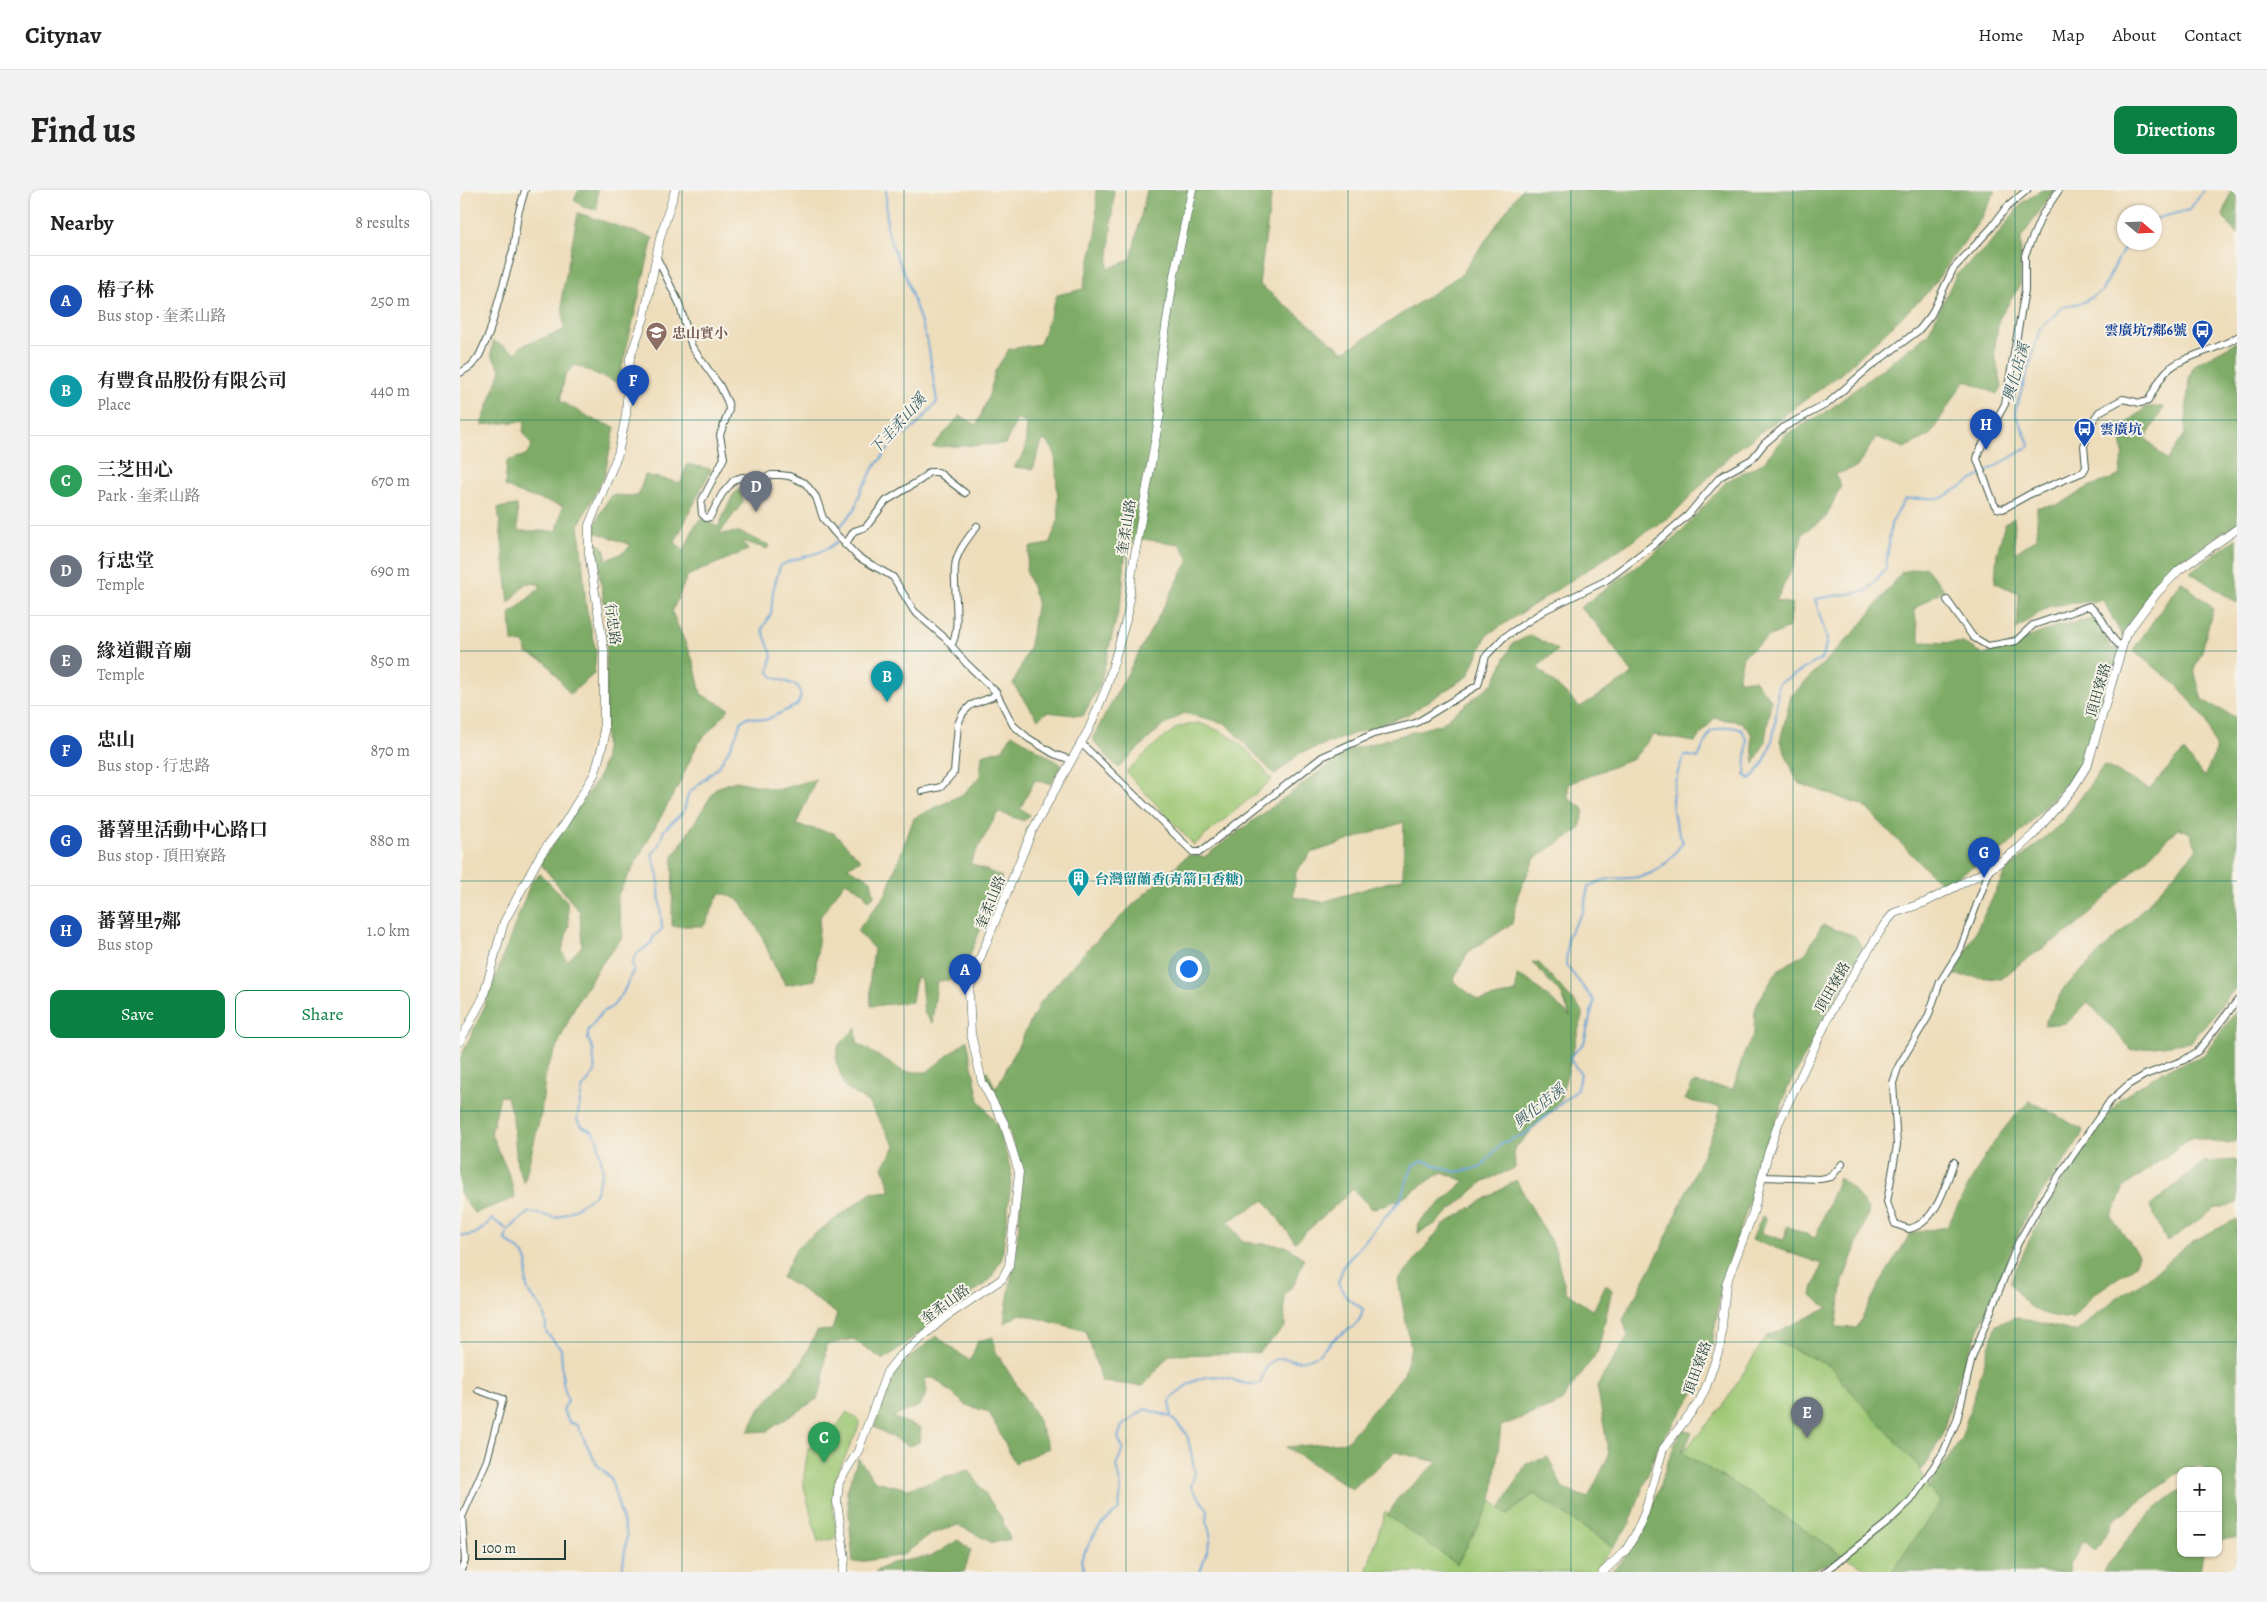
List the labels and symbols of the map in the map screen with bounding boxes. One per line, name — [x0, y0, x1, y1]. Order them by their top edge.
north arrow — [2117, 205, 2162, 250]
bus stop icon: 雲廣坑7鄰6號 — [2191, 318, 2215, 349]
school or university icon: 忠山實小 — [644, 321, 668, 352]
place label: 雲廣坑7鄰6號 — [2104, 321, 2187, 340]
place label: 忠山實小 — [672, 324, 728, 343]
water label: 興化店溪 — [1998, 338, 2034, 404]
pin: F — [617, 365, 649, 406]
water label: 下圭柔山溪 — [865, 388, 932, 459]
pin: H — [1970, 409, 2002, 450]
bus stop icon: 雲廣坑 — [2072, 417, 2096, 448]
place label: 雲廣坑 — [2100, 420, 2142, 439]
pin: D — [740, 471, 772, 512]
street label: 奎柔山路 — [1113, 498, 1140, 556]
street label: 行忠路 — [600, 602, 625, 646]
pin: B — [871, 661, 903, 702]
street label: 頂田寮路 — [2082, 661, 2115, 720]
pin: G — [1968, 837, 2000, 878]
building icon: 台灣留蘭香(青箭口香糖) — [1067, 867, 1091, 898]
place label: 台灣留蘭香(青箭口香糖) — [1095, 870, 1243, 889]
street label: 奎柔山路 — [971, 873, 1010, 932]
pin: A — [949, 954, 981, 995]
your location — [1176, 956, 1202, 982]
street label: 頂田寮路 — [1810, 958, 1855, 1016]
water label: 興化店溪 — [1509, 1078, 1570, 1132]
street label: 奎柔山路 — [917, 1280, 974, 1329]
street label: 頂田寮路 — [1679, 1339, 1716, 1398]
pin: E — [1791, 1397, 1823, 1438]
pin: C — [808, 1422, 840, 1463]
scale bar — [475, 1537, 566, 1560]

